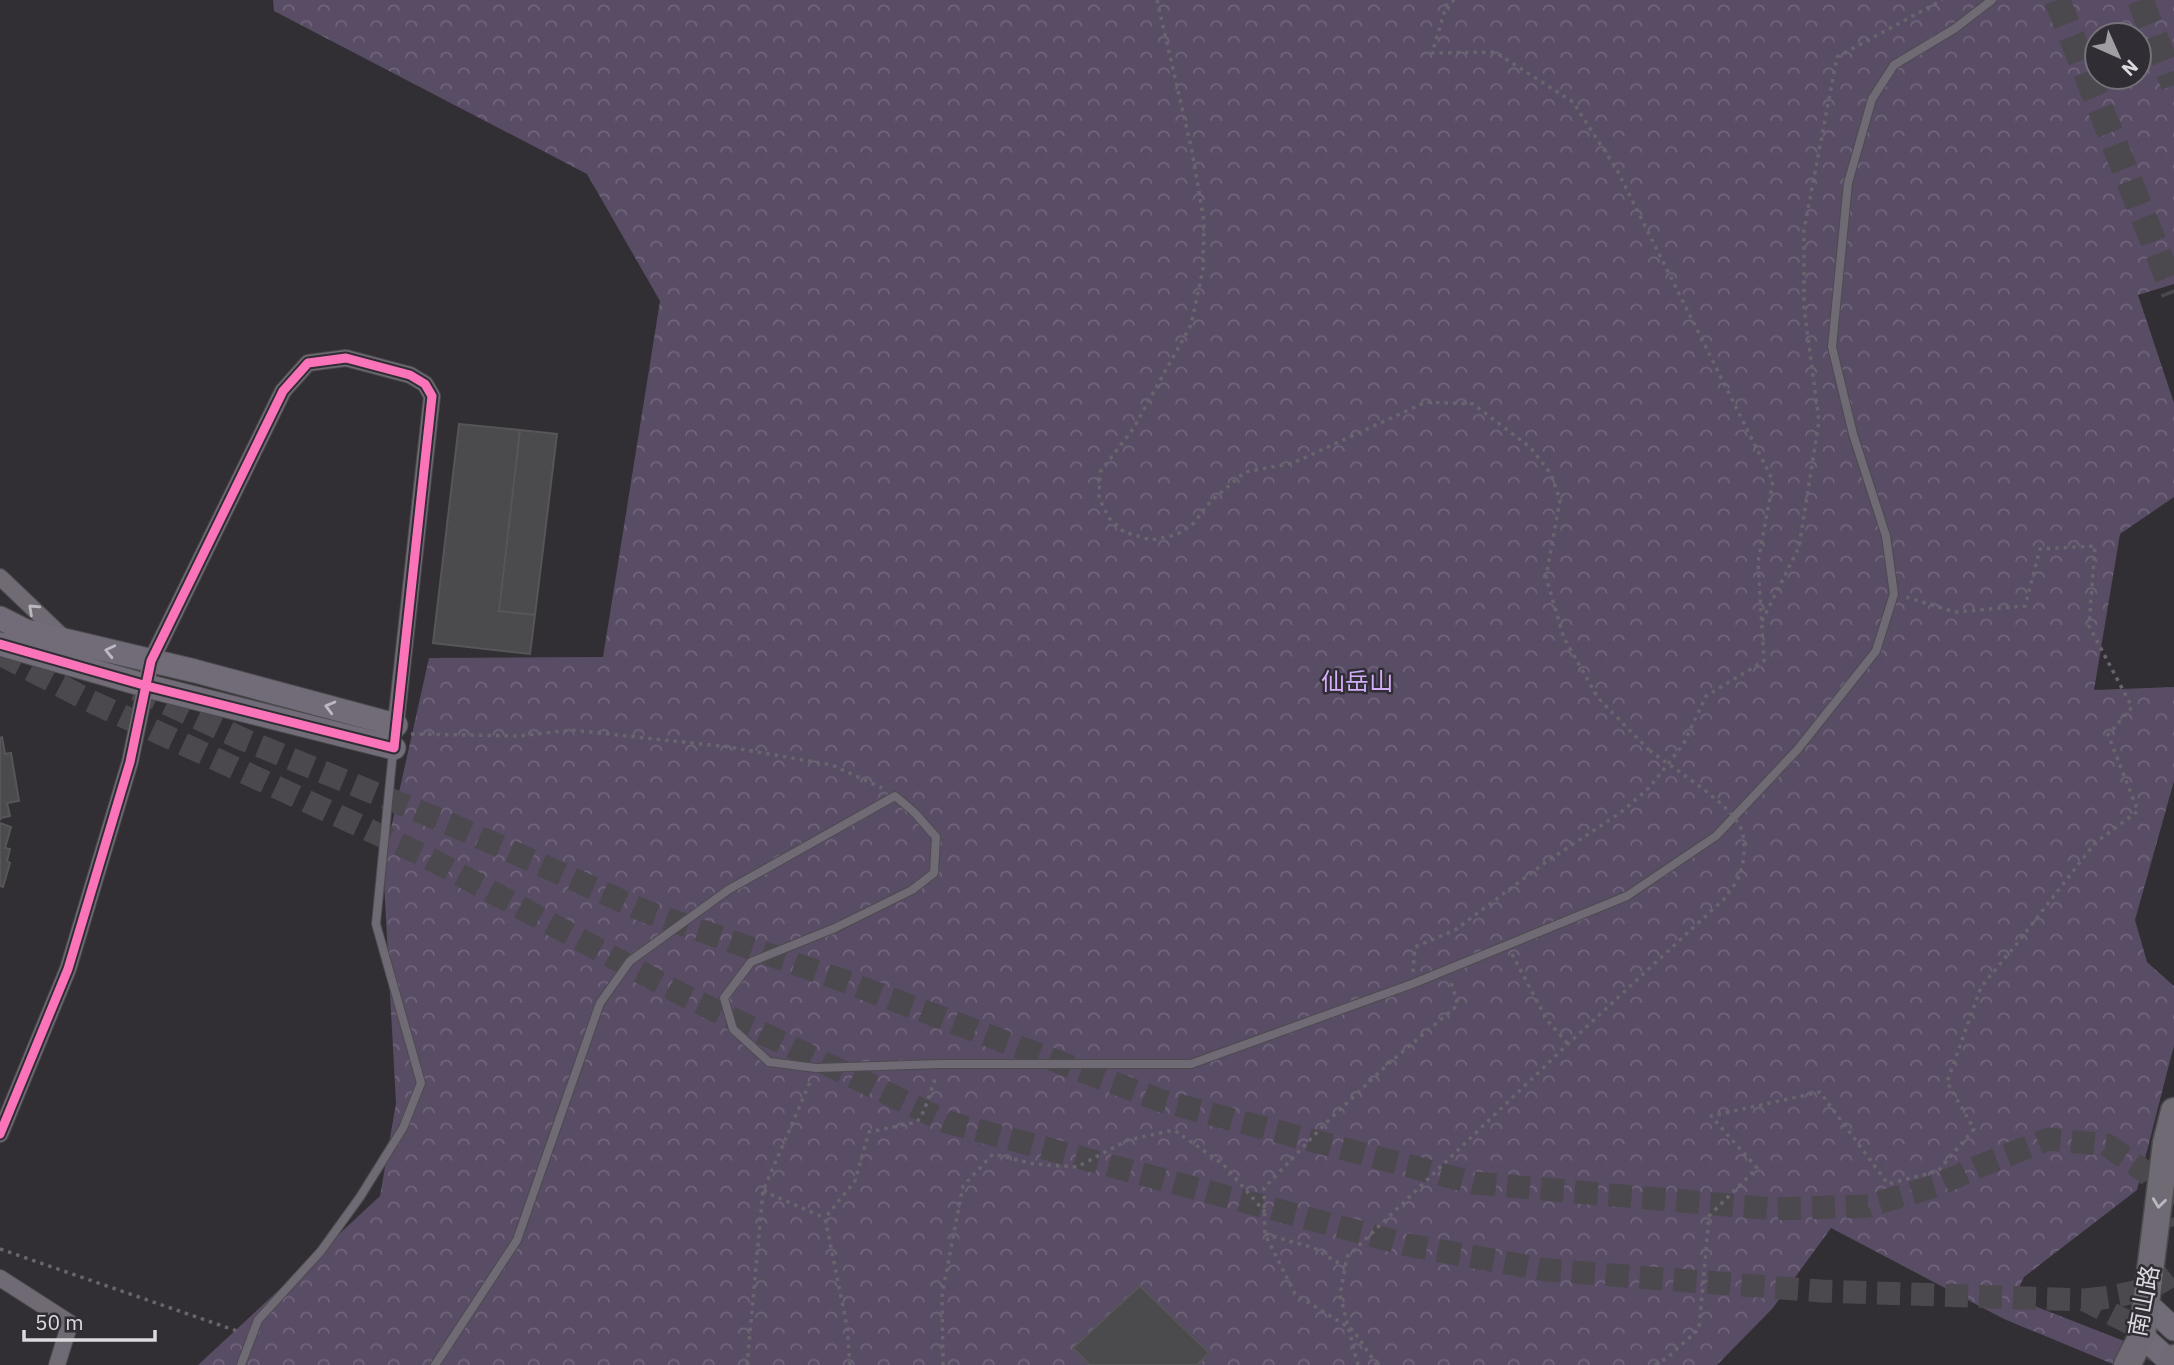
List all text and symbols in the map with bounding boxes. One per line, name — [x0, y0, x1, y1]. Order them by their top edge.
north arrow — [2083, 21, 2153, 91]
text: N — [2117, 55, 2143, 81]
one-way arrow — [29, 604, 42, 617]
one-way arrow — [104, 644, 116, 659]
park label: 仙岳山 — [1321, 665, 1393, 697]
one-way arrow — [324, 701, 336, 715]
one-way arrow — [2152, 1197, 2167, 1208]
street label: 南山路 — [2120, 1262, 2166, 1339]
scale bar — [24, 1298, 156, 1342]
text: 50 m — [35, 1308, 84, 1336]

